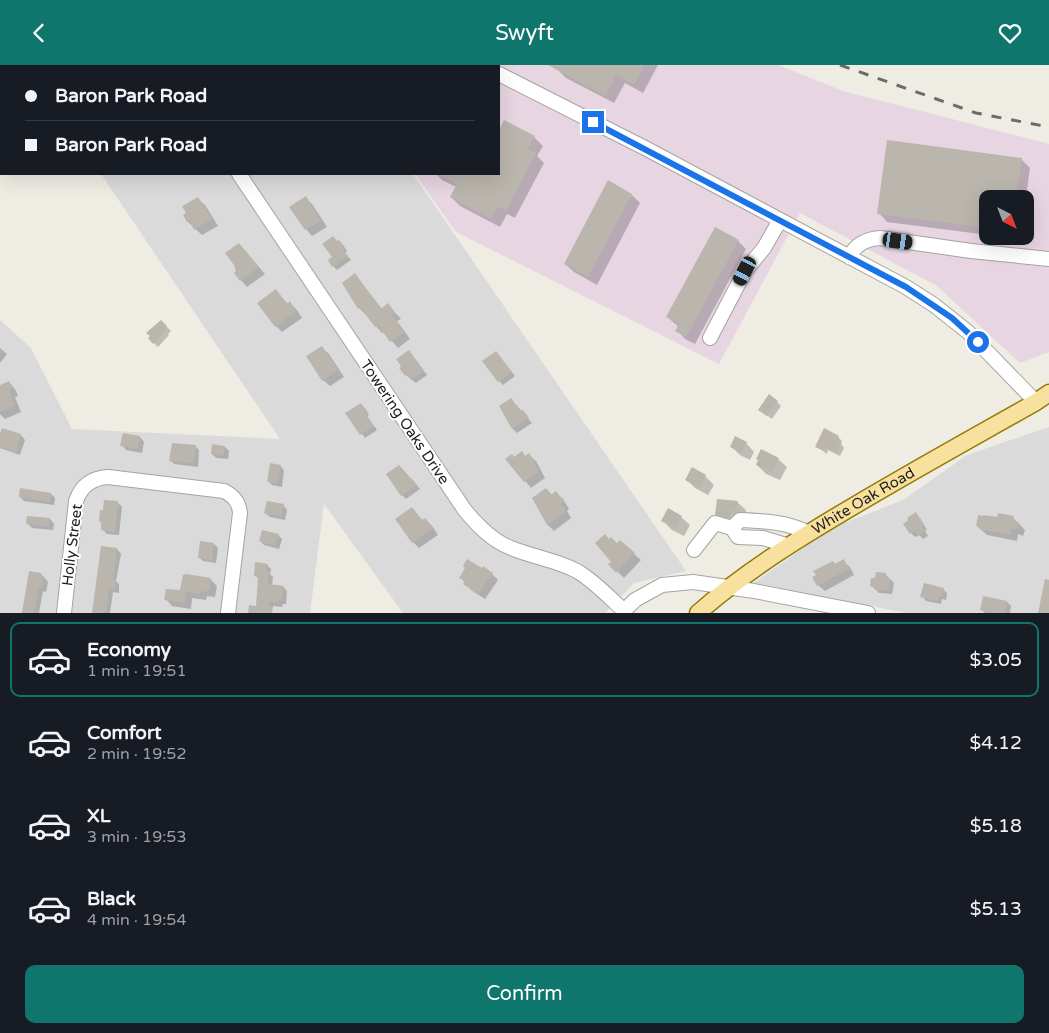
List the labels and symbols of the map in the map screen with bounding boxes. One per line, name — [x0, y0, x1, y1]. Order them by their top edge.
route end — [582, 111, 604, 133]
north arrow — [979, 190, 1034, 245]
car — [882, 231, 913, 251]
car — [731, 254, 758, 288]
route start — [967, 331, 989, 353]
street label: Towering Oaks Drive — [357, 356, 453, 488]
street label: White Oak Road — [808, 463, 918, 538]
street label: Holly Street — [58, 503, 86, 587]

